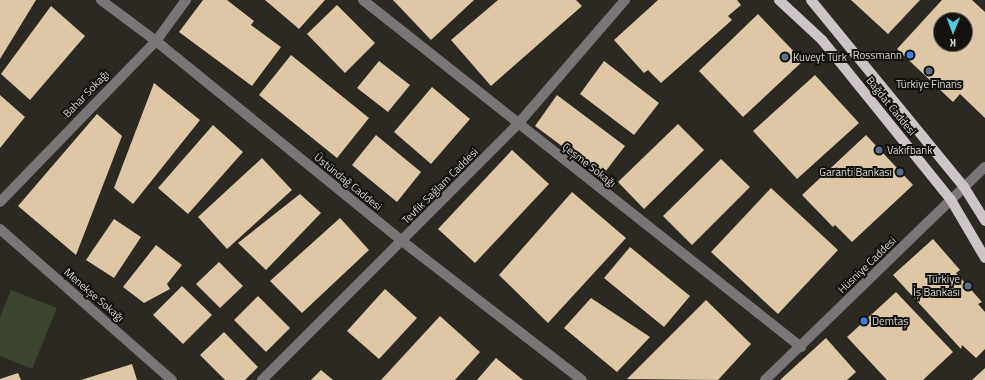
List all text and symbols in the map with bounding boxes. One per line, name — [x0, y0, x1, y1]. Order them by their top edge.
north arrow — [933, 12, 973, 52]
text: K — [949, 35, 956, 51]
place label: Rossmann — [853, 48, 902, 62]
place label: Kuveyt Türk — [793, 50, 847, 64]
marker: Rossmann — [905, 50, 915, 60]
marker: Kuveyt Türk — [780, 52, 790, 62]
marker: Türkiye Finans — [924, 66, 934, 76]
street label: Bahar Sokağı — [60, 68, 112, 120]
street label: Bağdat Caddesi — [863, 74, 919, 138]
place label: Türkiye Finans — [896, 77, 962, 91]
street label: Çeşme Sokağı — [560, 140, 618, 190]
place label: Vakıfbank — [887, 143, 932, 157]
street label: Tevfik Sağlam Caddesi — [399, 145, 481, 227]
marker: Vakıfbank — [874, 145, 884, 155]
street label: Üstündağ Caddesi — [311, 151, 385, 213]
place label: Garanti Bankası — [819, 165, 892, 179]
marker: Garanti Bankası — [895, 167, 905, 177]
street label: Hüsniye Caddesi — [835, 234, 899, 296]
street label: Menekşe Sokağı — [61, 265, 127, 325]
place label: Türkiye İş Bankası — [913, 273, 960, 299]
marker: Türkiye İş Bankası — [963, 281, 973, 291]
place label: Demtaş — [872, 314, 908, 328]
marker: Demtaş — [859, 316, 869, 326]

